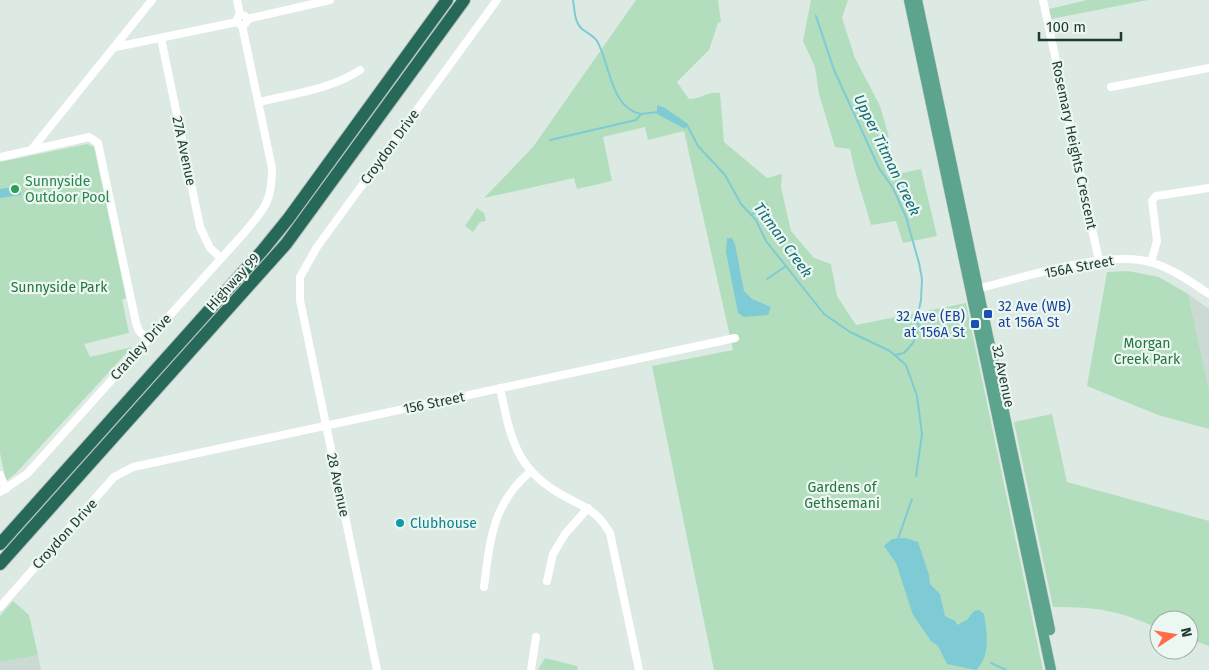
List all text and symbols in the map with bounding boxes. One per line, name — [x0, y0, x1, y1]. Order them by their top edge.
scale bar — [1039, 10, 1122, 42]
text: 100 m — [1046, 18, 1086, 36]
street label: Rosemary Heights Crescent — [1048, 59, 1100, 232]
water label: Upper Titman Creek — [850, 91, 924, 219]
street label: Croydon Drive — [357, 106, 423, 188]
street label: 27A Avenue — [168, 115, 200, 187]
place label: Sunnyside Outdoor Pool — [25, 173, 110, 206]
marker: Sunnyside Outdoor Pool — [9, 183, 21, 195]
water label: Titman Creek — [750, 199, 816, 281]
street label: Highway 99 — [203, 250, 263, 314]
street label: 156A Street — [1043, 252, 1116, 282]
park label: Sunnyside Park — [11, 279, 108, 296]
place label: 32 Ave (WB) at 156A St — [998, 298, 1071, 331]
place label: 32 Ave (EB) at 156A St — [896, 308, 966, 341]
marker: 32 Ave (WB) at 156A St — [982, 308, 994, 320]
street label: Cranley Drive — [107, 310, 175, 384]
marker: 32 Ave (EB) at 156A St — [969, 318, 981, 330]
park label: Morgan Creek Park — [1114, 335, 1181, 368]
street label: 32 Avenue — [988, 343, 1018, 409]
street label: 156 Street — [402, 388, 467, 418]
street label: 28 Avenue — [323, 452, 353, 518]
park label: Gardens of Gethsemani — [804, 479, 880, 512]
street label: Croydon Drive — [29, 495, 101, 573]
place label: Clubhouse — [410, 515, 477, 532]
marker: Clubhouse — [394, 517, 406, 529]
north arrow — [1149, 610, 1199, 660]
text: N — [1177, 626, 1196, 639]

